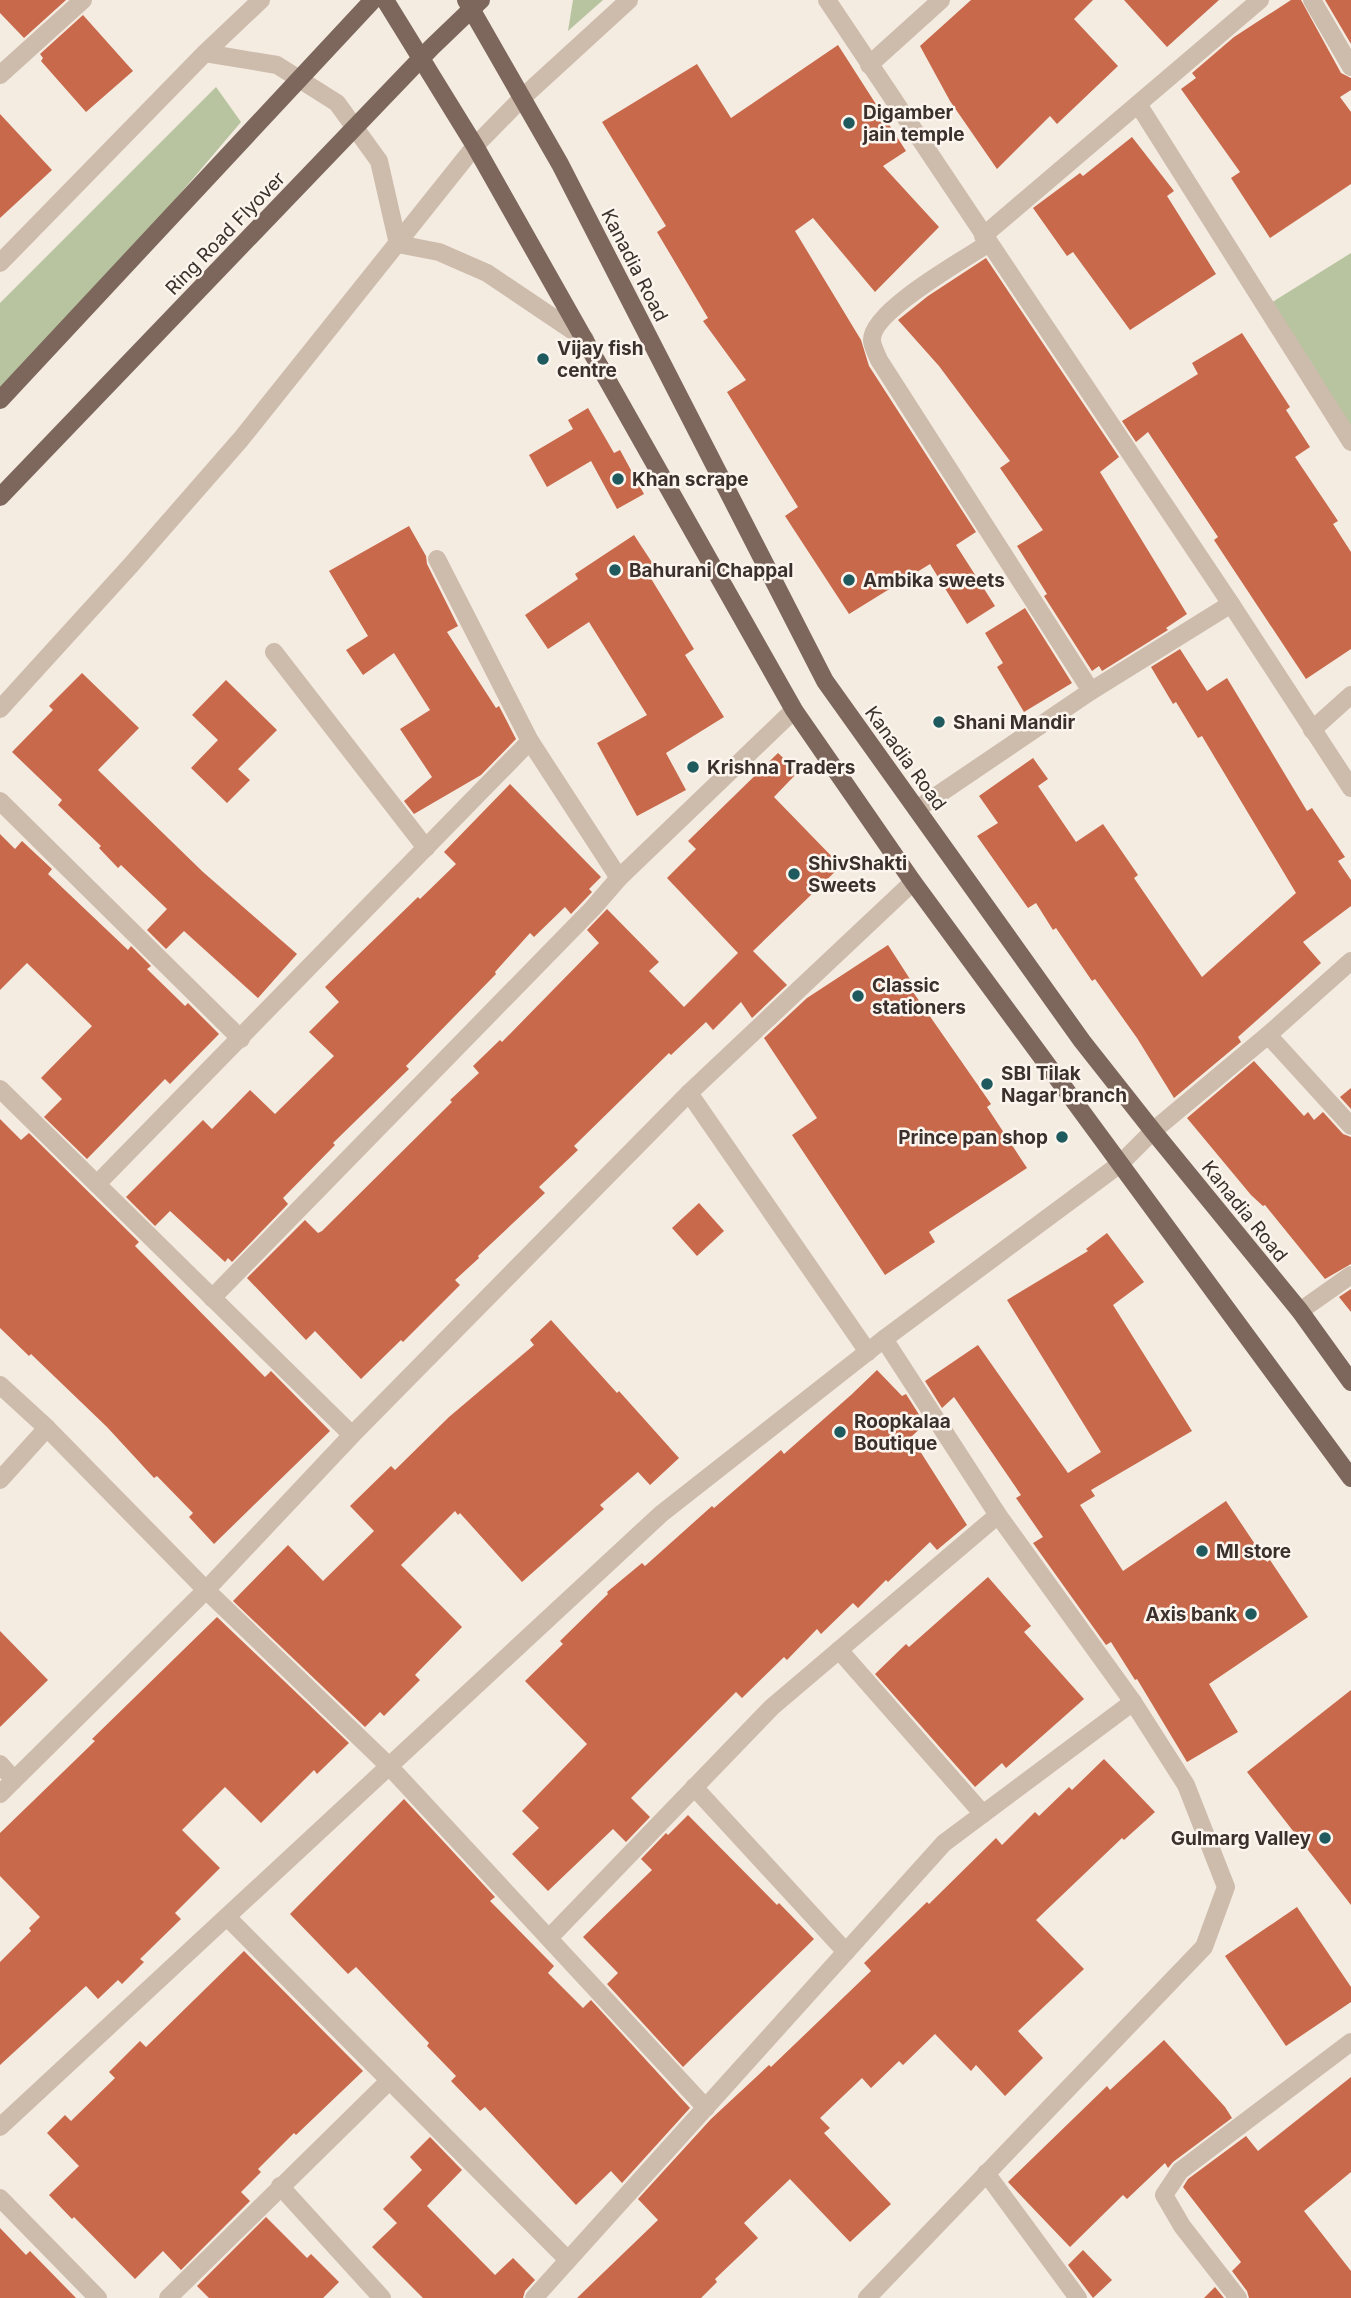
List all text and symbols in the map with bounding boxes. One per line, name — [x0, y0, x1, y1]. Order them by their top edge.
place label: Digamber jain temple — [862, 101, 965, 146]
marker: Digamber jain temple — [841, 115, 857, 131]
street label: Ring Road Flyover — [161, 167, 290, 300]
street label: Kanadia Road — [596, 205, 673, 325]
place label: Vijay fish centre — [557, 337, 643, 382]
marker: Vijay fish centre — [535, 351, 551, 367]
place label: Khan scrape — [632, 468, 748, 491]
marker: Khan scrape — [610, 471, 626, 487]
place label: Bahurani Chappal — [629, 559, 793, 582]
marker: Bahurani Chappal — [607, 562, 623, 578]
place label: Ambika sweets — [863, 569, 1005, 592]
marker: Ambika sweets — [841, 572, 857, 588]
street label: Kanadia Road — [860, 702, 951, 815]
place label: Shani Mandir — [953, 711, 1075, 734]
marker: Shani Mandir — [931, 714, 947, 730]
place label: Krishna Traders — [707, 756, 855, 779]
marker: Krishna Traders — [685, 759, 701, 775]
place label: ShivShakti Sweets — [808, 852, 907, 897]
marker: ShivShakti Sweets — [786, 866, 802, 882]
place label: Classic stationers — [872, 974, 966, 1019]
marker: Classic stationers — [850, 988, 866, 1004]
place label: SBI Tilak Nagar branch — [1001, 1062, 1127, 1107]
marker: SBI Tilak Nagar branch — [979, 1076, 995, 1092]
place label: Prince pan shop — [898, 1126, 1048, 1149]
marker: Prince pan shop — [1054, 1129, 1070, 1145]
street label: Kanadia Road — [1197, 1156, 1292, 1267]
place label: Roopkalaa Boutique — [854, 1410, 951, 1455]
marker: Roopkalaa Boutique — [832, 1424, 848, 1440]
place label: MI store — [1216, 1540, 1291, 1563]
marker: MI store — [1194, 1543, 1210, 1559]
place label: Axis bank — [1145, 1603, 1237, 1626]
marker: Axis bank — [1243, 1606, 1259, 1622]
place label: Gulmarg Valley — [1171, 1827, 1312, 1850]
marker: Gulmarg Valley — [1317, 1830, 1333, 1846]

